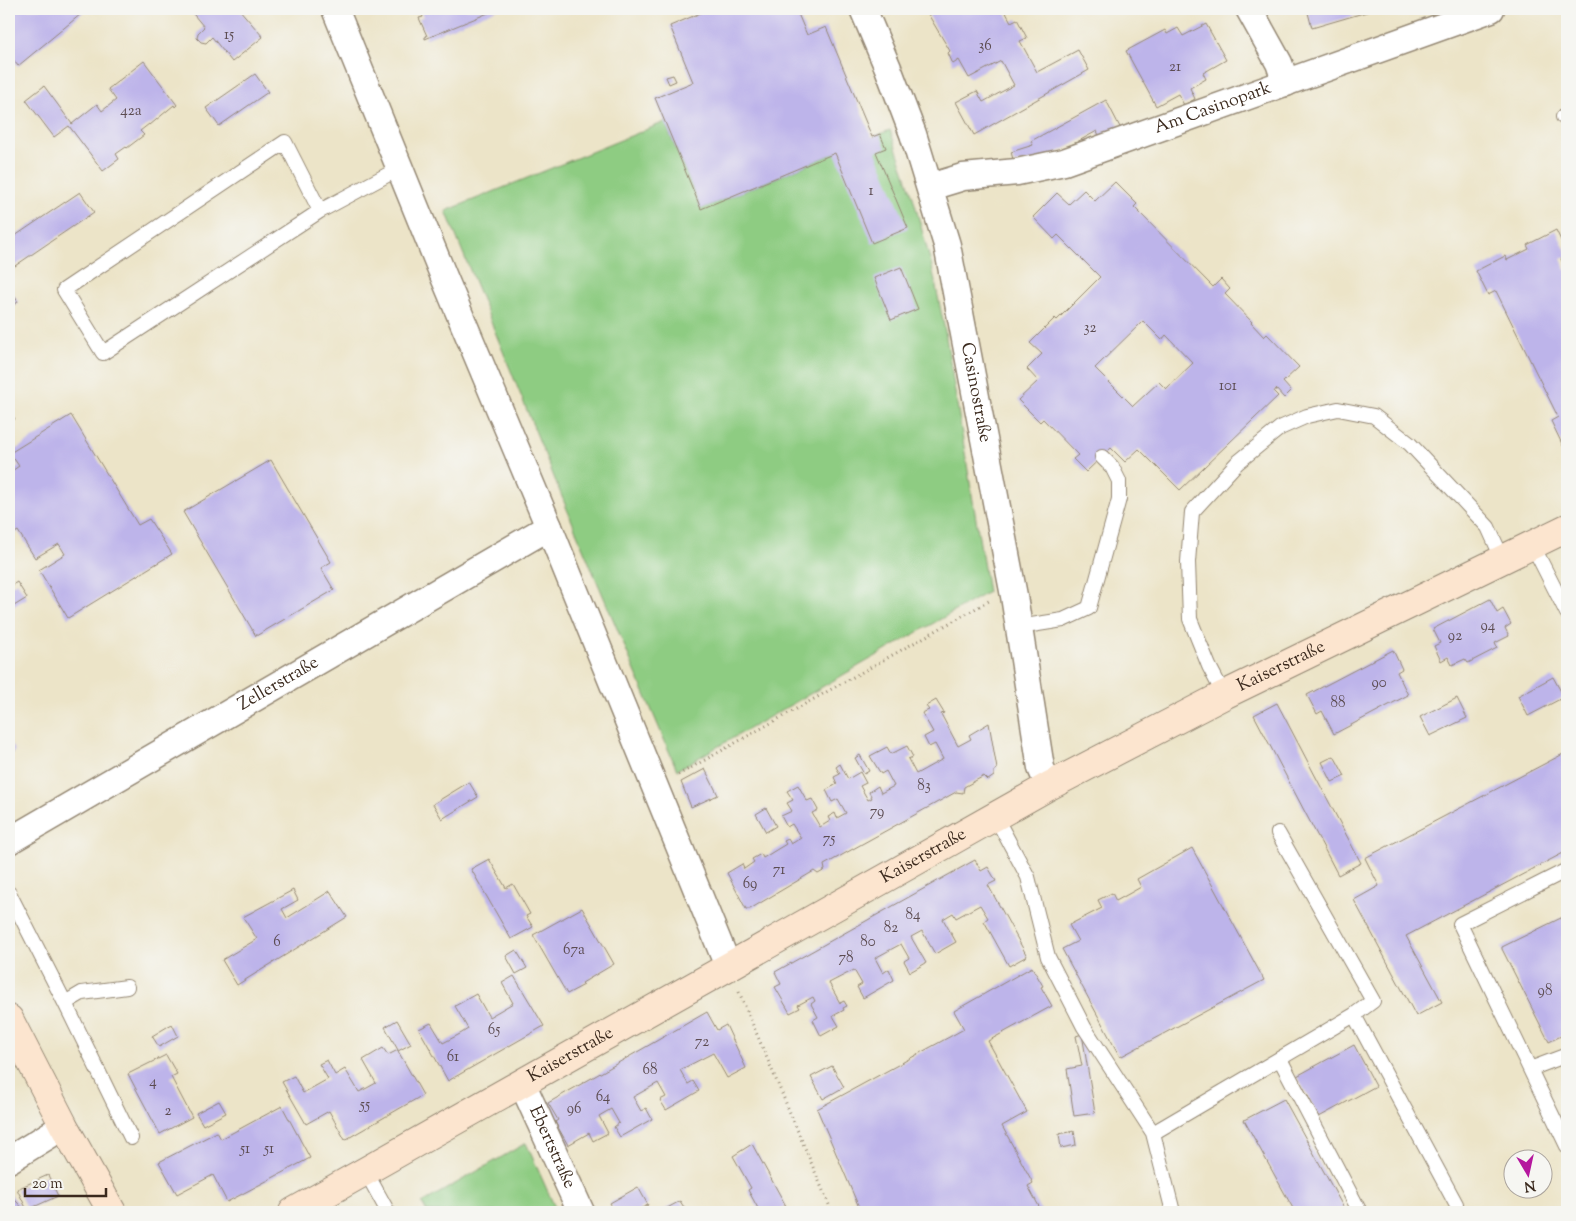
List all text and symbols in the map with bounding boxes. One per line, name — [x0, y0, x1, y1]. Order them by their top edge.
house number: 15 — [224, 25, 234, 46]
house number: 36 — [978, 36, 992, 57]
house number: 21 — [1169, 57, 1181, 78]
street label: Am Casinopark — [1151, 76, 1275, 142]
house number: 42a — [120, 101, 142, 122]
house number: 1 — [868, 181, 874, 202]
house number: 32 — [1083, 318, 1097, 339]
street label: Casinostraße — [953, 340, 997, 445]
house number: 101 — [1219, 376, 1237, 397]
house number: 94 — [1481, 616, 1496, 637]
house number: 92 — [1448, 626, 1462, 647]
street label: Kaiserstraße — [1233, 635, 1330, 699]
street label: Zellerstraße — [233, 650, 324, 718]
house number: 90 — [1371, 673, 1387, 694]
house number: 88 — [1330, 693, 1346, 714]
house number: 83 — [917, 776, 931, 797]
house number: 79 — [870, 802, 884, 823]
street label: Kaiserstraße — [876, 822, 971, 891]
house number: 75 — [823, 829, 835, 850]
house number: 71 — [773, 860, 785, 881]
house number: 69 — [743, 874, 757, 895]
house number: 84 — [906, 905, 921, 926]
house number: 82 — [884, 918, 898, 939]
house number: 6 — [273, 932, 281, 953]
house number: 80 — [860, 932, 876, 953]
house number: 67a — [563, 940, 585, 961]
house number: 78 — [838, 948, 854, 969]
house number: 98 — [1538, 981, 1552, 1002]
house number: 65 — [488, 1020, 500, 1041]
street label: Kaiserstraße — [523, 1021, 619, 1090]
house number: 72 — [695, 1032, 709, 1053]
house number: 61 — [447, 1047, 459, 1068]
house number: 68 — [643, 1060, 657, 1081]
house number: 4 — [149, 1072, 157, 1093]
house number: 64 — [596, 1087, 611, 1108]
house number: 55 — [359, 1095, 370, 1116]
house number: 96 — [567, 1099, 581, 1120]
house number: 2 — [164, 1101, 172, 1122]
street label: Ebertstraße — [521, 1102, 582, 1193]
house number: 51 — [239, 1139, 250, 1160]
house number: 51 — [263, 1139, 274, 1160]
north arrow — [1504, 1148, 1554, 1198]
scale bar — [25, 1166, 106, 1198]
text: 20 m — [32, 1174, 63, 1195]
text: N — [1523, 1174, 1537, 1196]

